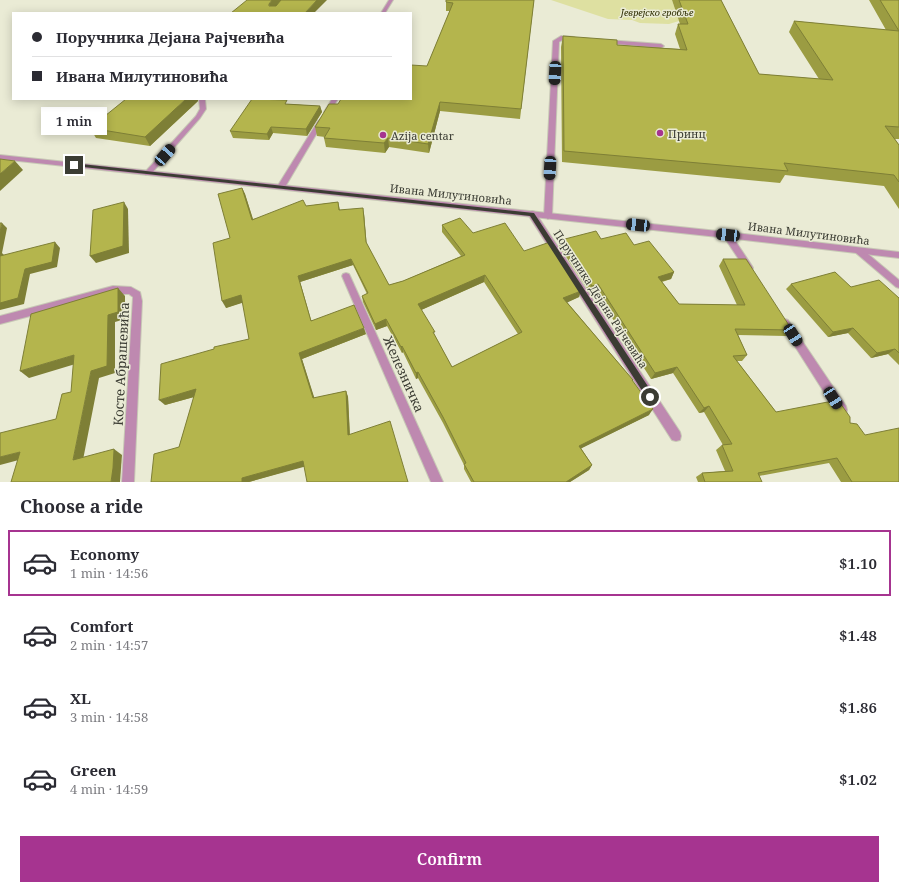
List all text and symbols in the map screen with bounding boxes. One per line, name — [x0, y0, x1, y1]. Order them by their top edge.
park label: Јеврејско гробље — [619, 6, 694, 19]
text: Поручника Дејана Рајчевића — [56, 27, 285, 47]
car — [548, 61, 562, 85]
text: Ивана Милутиновића — [56, 66, 228, 86]
callout: 1 min — [41, 107, 107, 135]
text: 1 min — [56, 112, 92, 130]
place label: Принц — [668, 126, 706, 141]
place label: Azija centar — [391, 128, 455, 143]
marker: Принц — [655, 128, 665, 138]
marker: Azija centar — [378, 130, 388, 140]
car — [153, 142, 177, 168]
route end — [65, 156, 83, 174]
car — [543, 156, 557, 180]
street label: Ивана Милутиновића — [389, 180, 513, 208]
car — [625, 218, 651, 232]
street label: Ивана Милутиновића — [747, 218, 871, 248]
street label: Поручника Дејана Рајчевића — [550, 227, 652, 371]
car — [715, 228, 741, 242]
street label: Косте Абрашевића — [109, 302, 133, 426]
car — [781, 322, 805, 348]
street label: Железничка — [379, 332, 429, 415]
car — [821, 385, 845, 411]
route start — [641, 388, 659, 406]
text: Choose a ride — [20, 494, 143, 518]
text: Economy — [70, 544, 139, 564]
icon: car — [22, 545, 58, 581]
text: $1.10 — [839, 553, 877, 573]
text: 1 min · 14:56 — [70, 564, 148, 582]
text: Comfort — [70, 616, 133, 636]
icon: car — [22, 617, 58, 653]
text: $1.48 — [839, 625, 877, 645]
text: 2 min · 14:57 — [70, 636, 148, 654]
text: XL — [70, 688, 91, 708]
icon: car — [22, 689, 58, 725]
text: $1.86 — [839, 697, 877, 717]
text: 3 min · 14:58 — [70, 708, 148, 726]
text: Green — [70, 760, 117, 780]
icon: car — [22, 761, 58, 797]
text: $1.02 — [839, 769, 877, 789]
text: 4 min · 14:59 — [70, 780, 148, 798]
button: Confirm — [20, 836, 879, 882]

